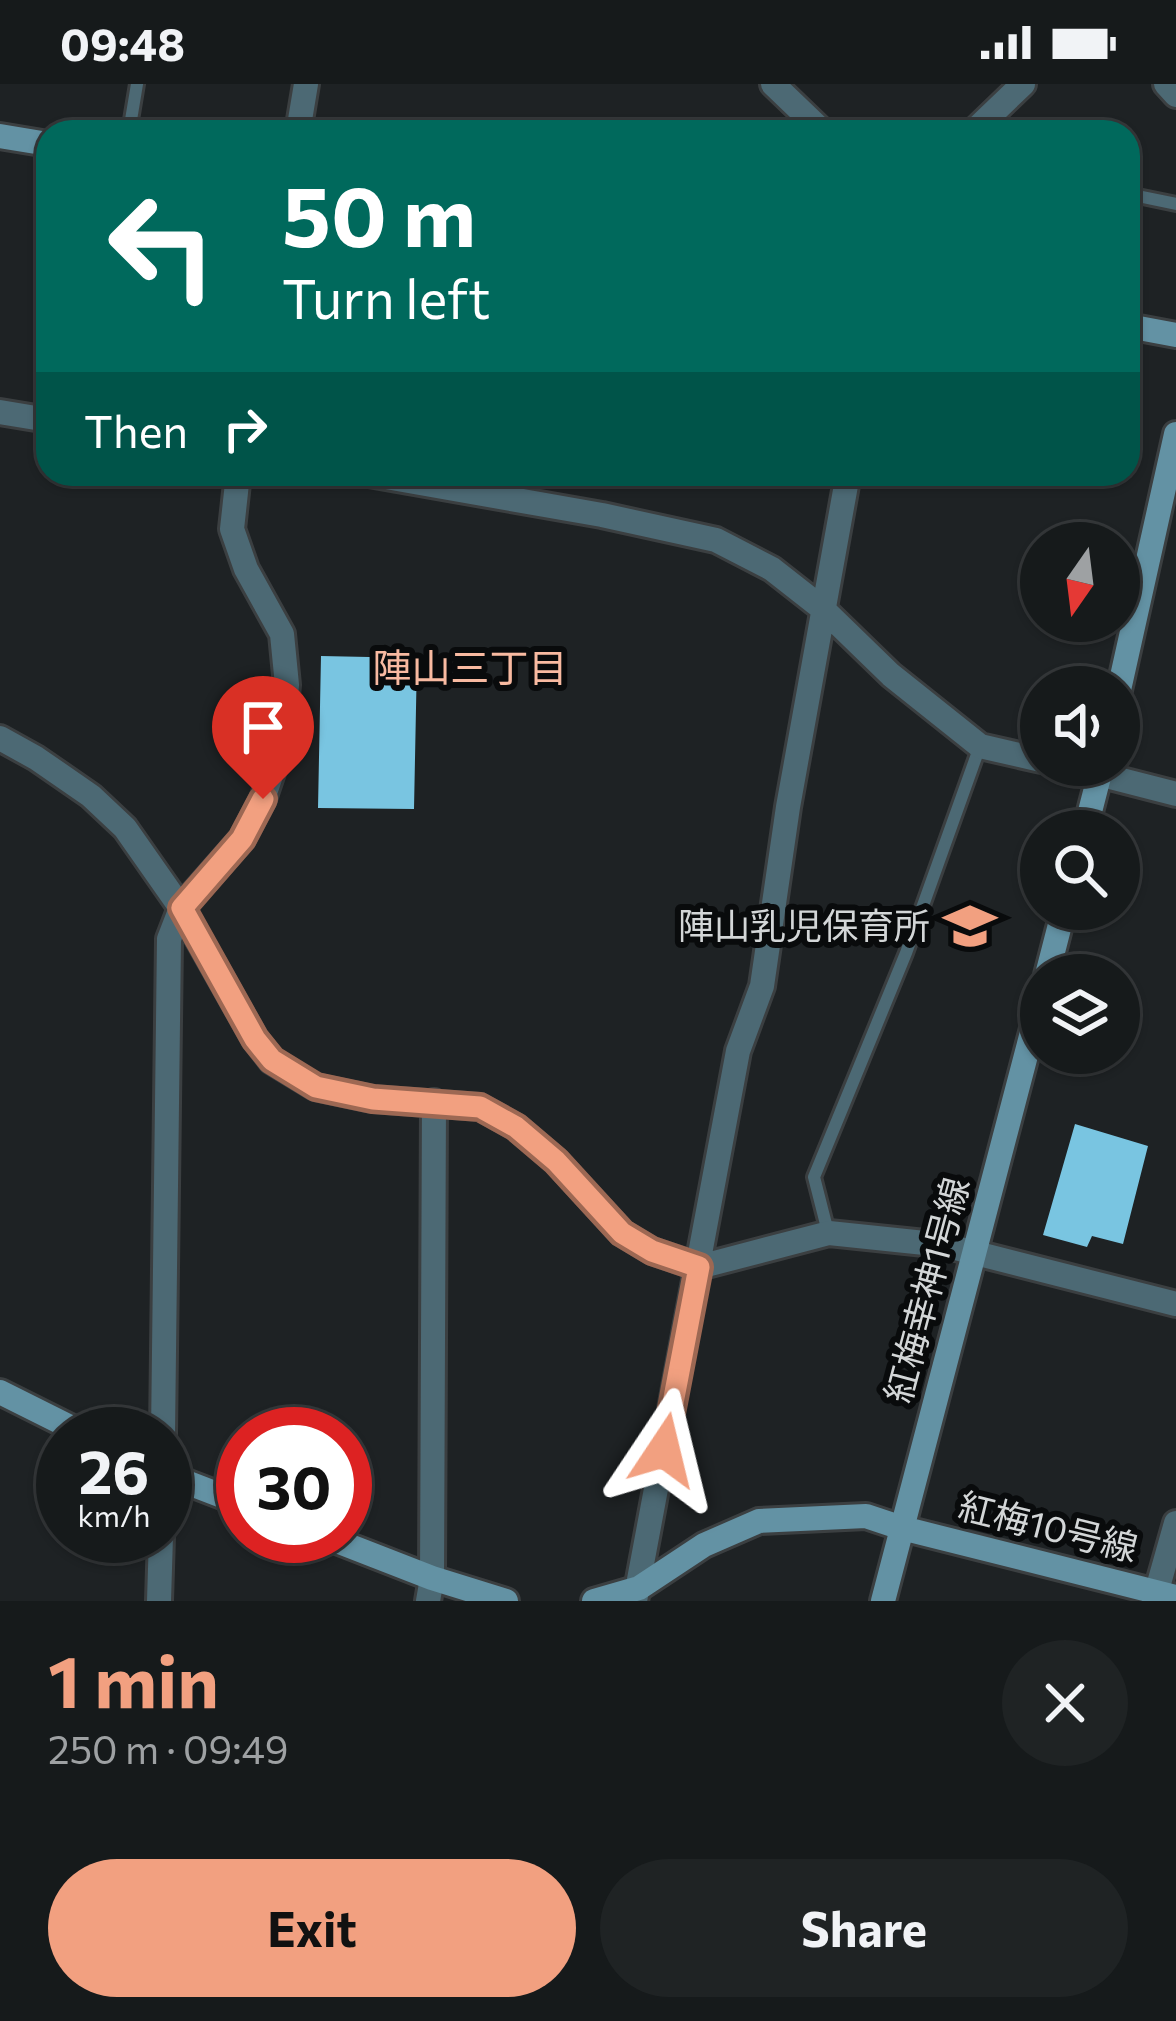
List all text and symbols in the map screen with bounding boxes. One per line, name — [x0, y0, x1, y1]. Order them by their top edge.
text: 09:48 — [60, 15, 185, 70]
text: 50 m — [282, 162, 476, 264]
icon: left — [84, 168, 240, 324]
text: Turn left — [282, 264, 490, 330]
icon: right — [212, 396, 278, 462]
text: Then — [84, 402, 188, 457]
north arrow — [1020, 522, 1140, 642]
map controls — [1020, 522, 1140, 1074]
district label: 陣山三丁目 — [372, 642, 568, 690]
button: sound — [1020, 666, 1140, 786]
pin — [212, 676, 314, 799]
icon: arrive — [230, 694, 296, 760]
button: search — [1020, 810, 1140, 930]
school or university icon: 陣山乳児保育所 — [941, 897, 999, 955]
place label: 陣山乳児保育所 — [678, 902, 930, 946]
button: layers — [1020, 954, 1140, 1074]
street label: 紅梅幸神1号線 — [874, 1172, 976, 1407]
position arrow — [601, 1387, 727, 1513]
speed limit sign: 30 — [216, 1407, 372, 1563]
text: 26 — [79, 1433, 149, 1506]
street label: 紅梅10号線 — [954, 1482, 1143, 1569]
text: km/h — [78, 1496, 150, 1533]
text: 1 min — [48, 1635, 219, 1723]
button: close — [1002, 1640, 1128, 1766]
text: 250 m · 09:49 — [48, 1724, 289, 1772]
button: Exit — [48, 1859, 576, 1997]
button: Share — [600, 1859, 1128, 1997]

